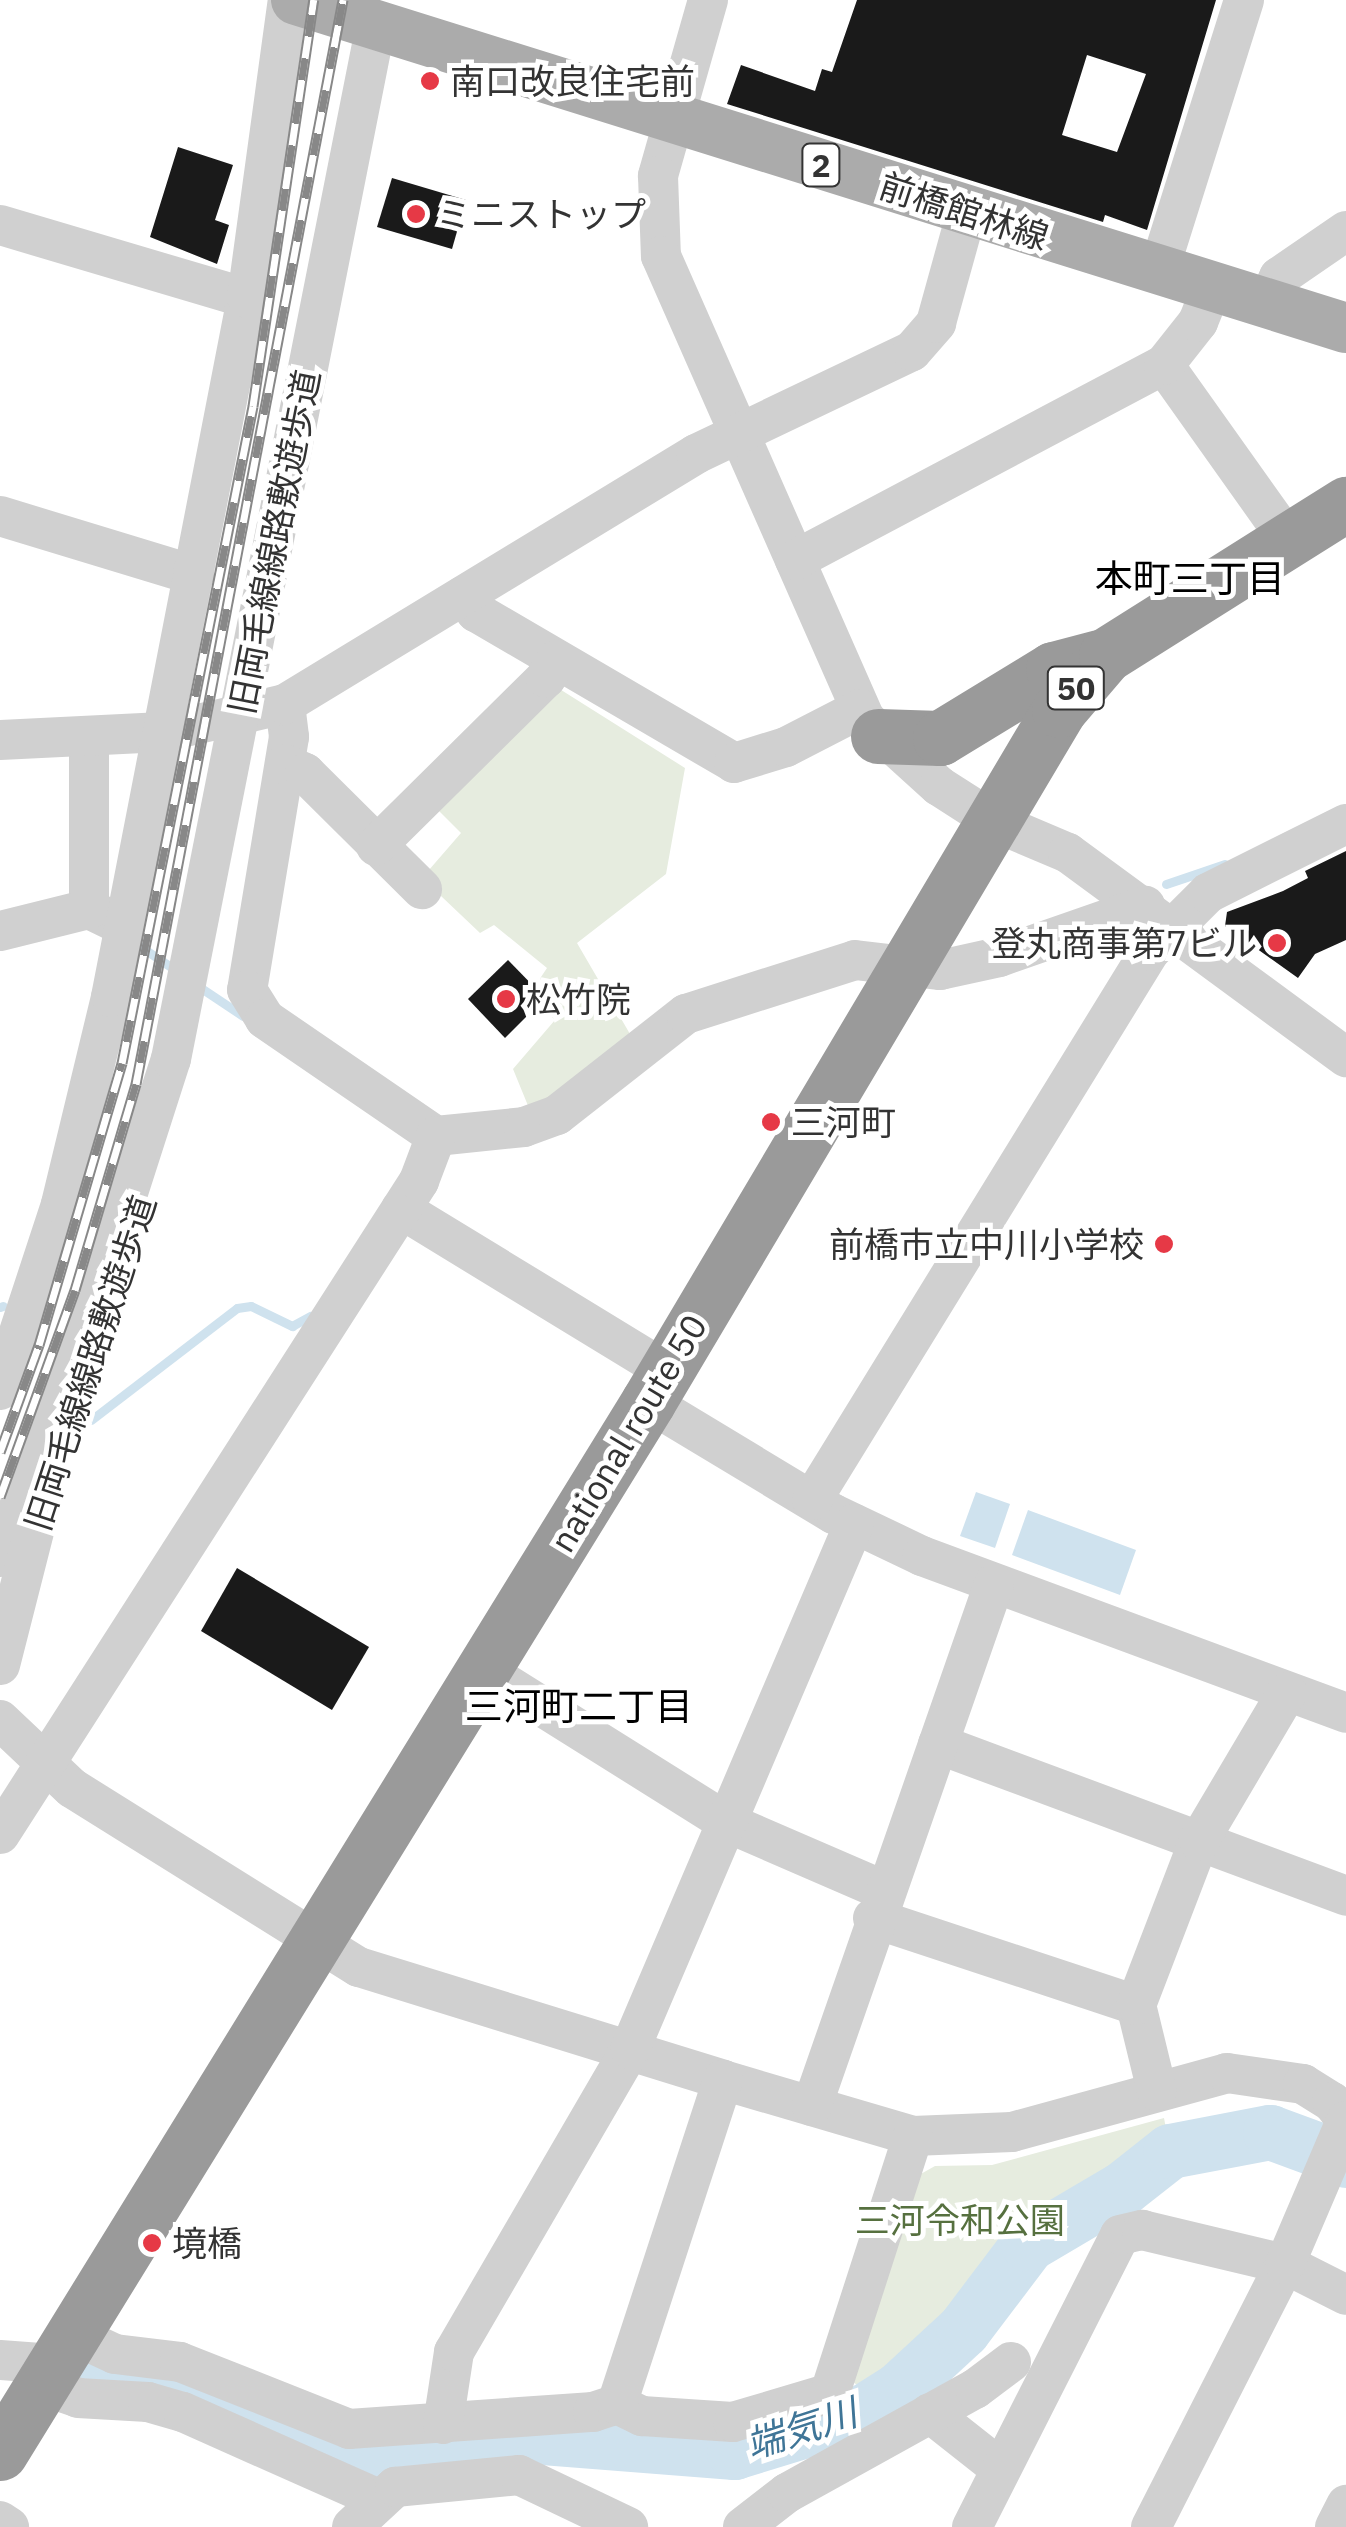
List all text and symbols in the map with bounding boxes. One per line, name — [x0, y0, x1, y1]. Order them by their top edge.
place label: 南口改良住宅前 — [450, 60, 695, 102]
marker: 南口改良住宅前 — [419, 70, 441, 92]
road number: 2 — [801, 138, 841, 192]
street label: 前橋館林線 — [874, 164, 1054, 258]
place label: ミニストップ — [436, 193, 646, 235]
marker: ミニストップ — [405, 203, 427, 225]
street label: 旧両毛線線路敷遊歩道 — [220, 366, 328, 718]
district label: 本町三丁目 — [1095, 555, 1285, 601]
road number: 50 — [1046, 661, 1106, 715]
place label: 登丸商事第7ビル — [991, 922, 1257, 964]
marker: 登丸商事第7ビル — [1266, 932, 1288, 954]
place label: 松竹院 — [526, 978, 631, 1020]
marker: 松竹院 — [495, 988, 517, 1010]
place label: 三河町 — [791, 1101, 896, 1143]
marker: 三河町 — [760, 1111, 782, 1133]
street label: 旧両毛線線路敷遊歩道 — [16, 1190, 164, 1536]
place label: 前橋市立中川小学校 — [829, 1223, 1144, 1265]
marker: 前橋市立中川小学校 — [1153, 1233, 1175, 1255]
street label: national route 50 — [541, 1307, 715, 1559]
district label: 三河町二丁目 — [465, 1683, 693, 1729]
park label: 三河令和公園 — [855, 2199, 1065, 2241]
place label: 境橋 — [172, 2222, 242, 2264]
marker: 境橋 — [141, 2232, 163, 2254]
water label: 端気川 — [740, 2389, 862, 2467]

